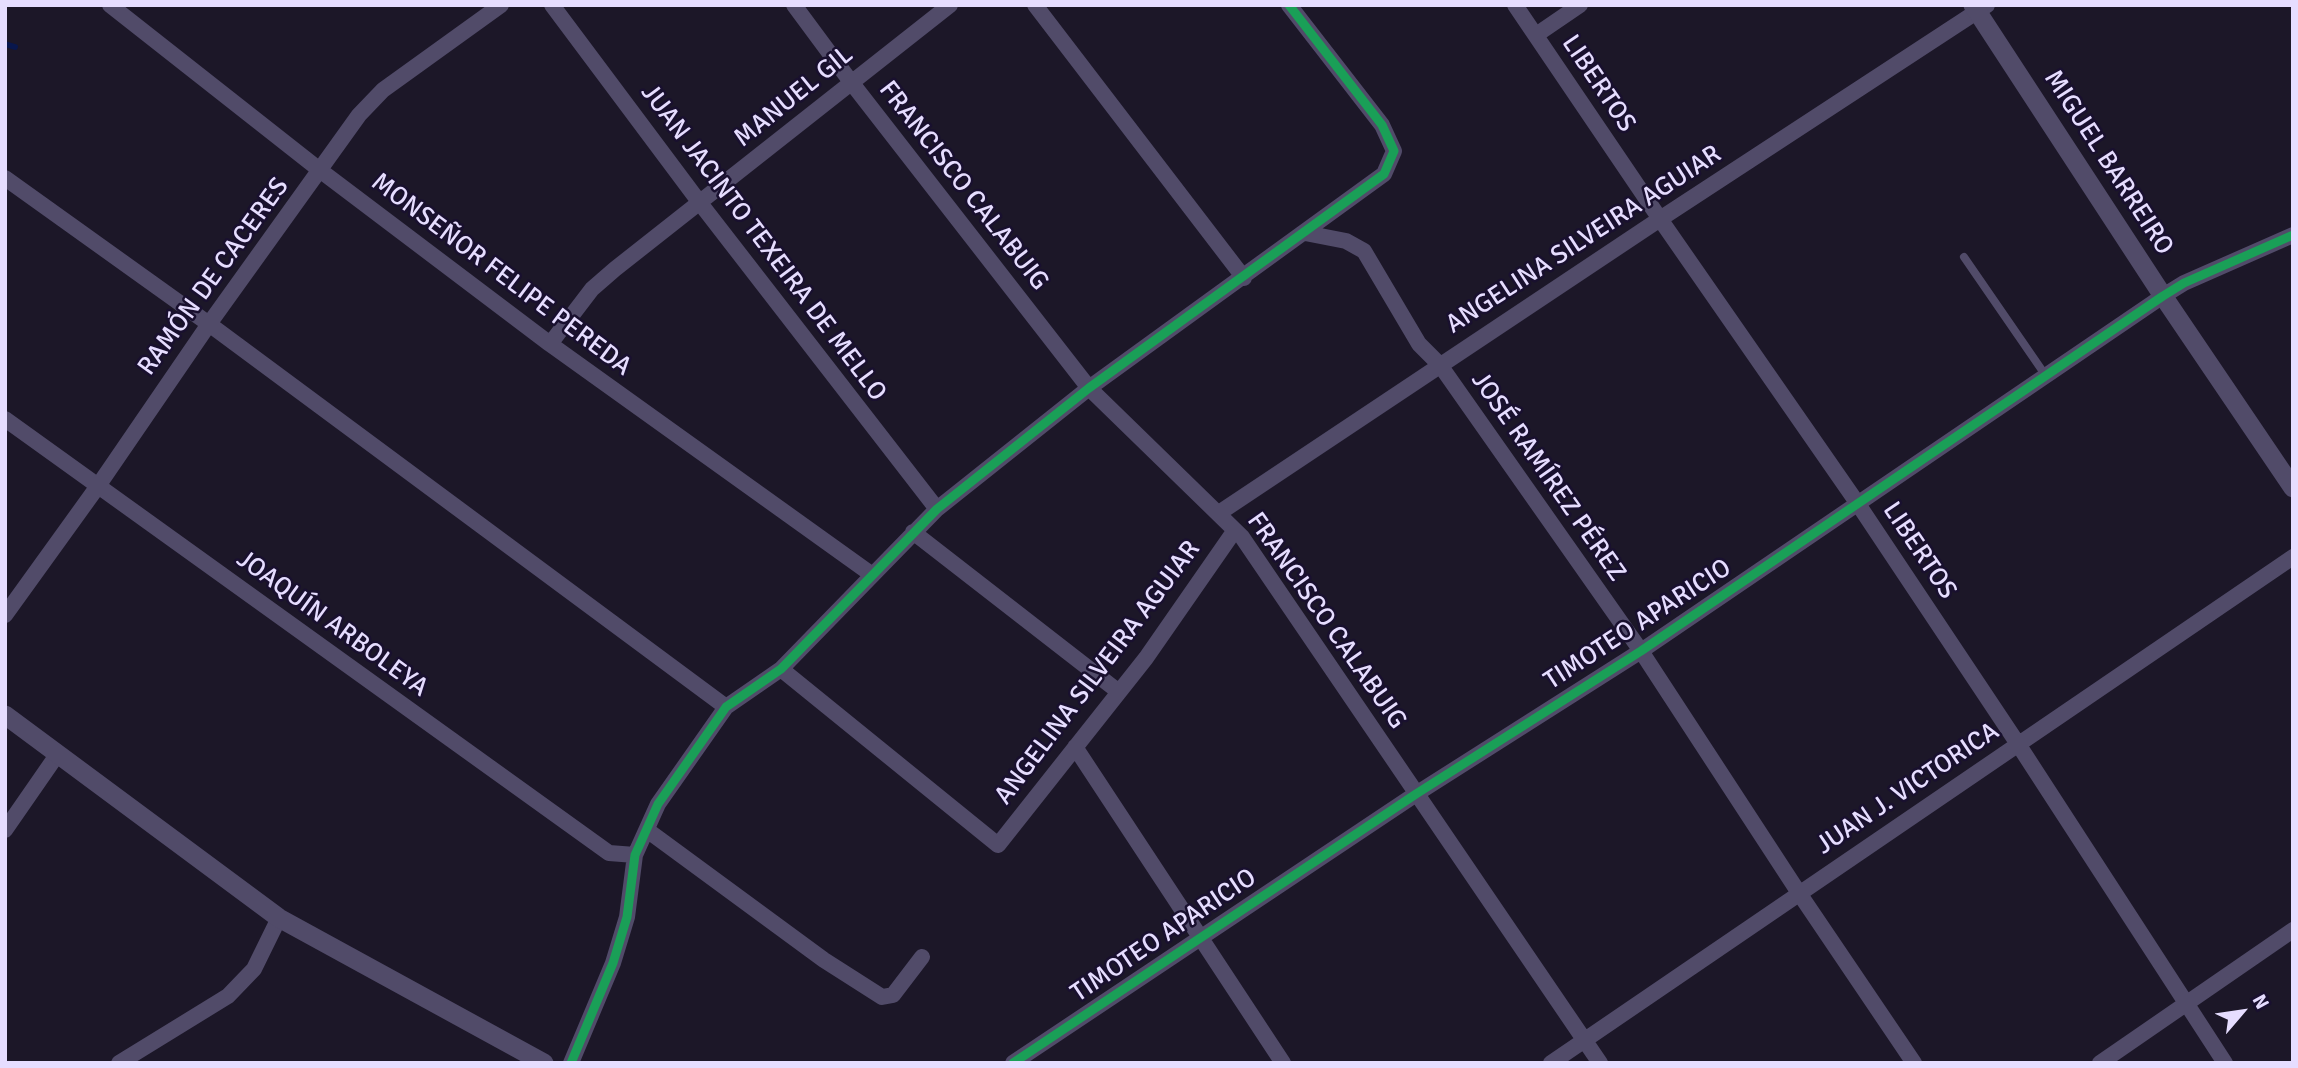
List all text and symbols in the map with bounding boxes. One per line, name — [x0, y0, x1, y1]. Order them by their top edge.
street label: LIBERTOS — [1554, 30, 1642, 138]
street label: MANUEL GIL — [728, 40, 860, 154]
street label: MIGUEL BARREIRO — [2037, 65, 2179, 261]
street label: FRANCISCO CALABUIG — [872, 75, 1054, 297]
street label: JUAN JACINTO TEXEIRA DE MELLO — [633, 78, 893, 408]
street label: ANGELINA SILVEIRA AGUIAR — [1441, 139, 1727, 341]
street label: MONSEÑOR FELIPE PEREDA — [365, 167, 637, 383]
street label: RAMÓN DE CACERES — [132, 172, 296, 382]
street label: JOSÉ RAMÍREZ PÉREZ — [1464, 366, 1632, 588]
street label: LIBERTOS — [1875, 497, 1963, 605]
street label: FRANCISCO CALABUIG — [1240, 507, 1412, 735]
street label: ANGELINA SILVEIRA AGUIAR — [989, 535, 1207, 811]
street label: JOAQUÍN ARBOLEYA — [230, 544, 434, 704]
street label: TIMOTEO APARICIO — [1539, 553, 1737, 697]
street label: JUAN J. VICTORICA — [1811, 716, 2005, 862]
street label: TIMOTEO APARICIO — [1065, 863, 1263, 1009]
north arrow — [2207, 977, 2277, 1047]
text: N — [2247, 990, 2274, 1013]

